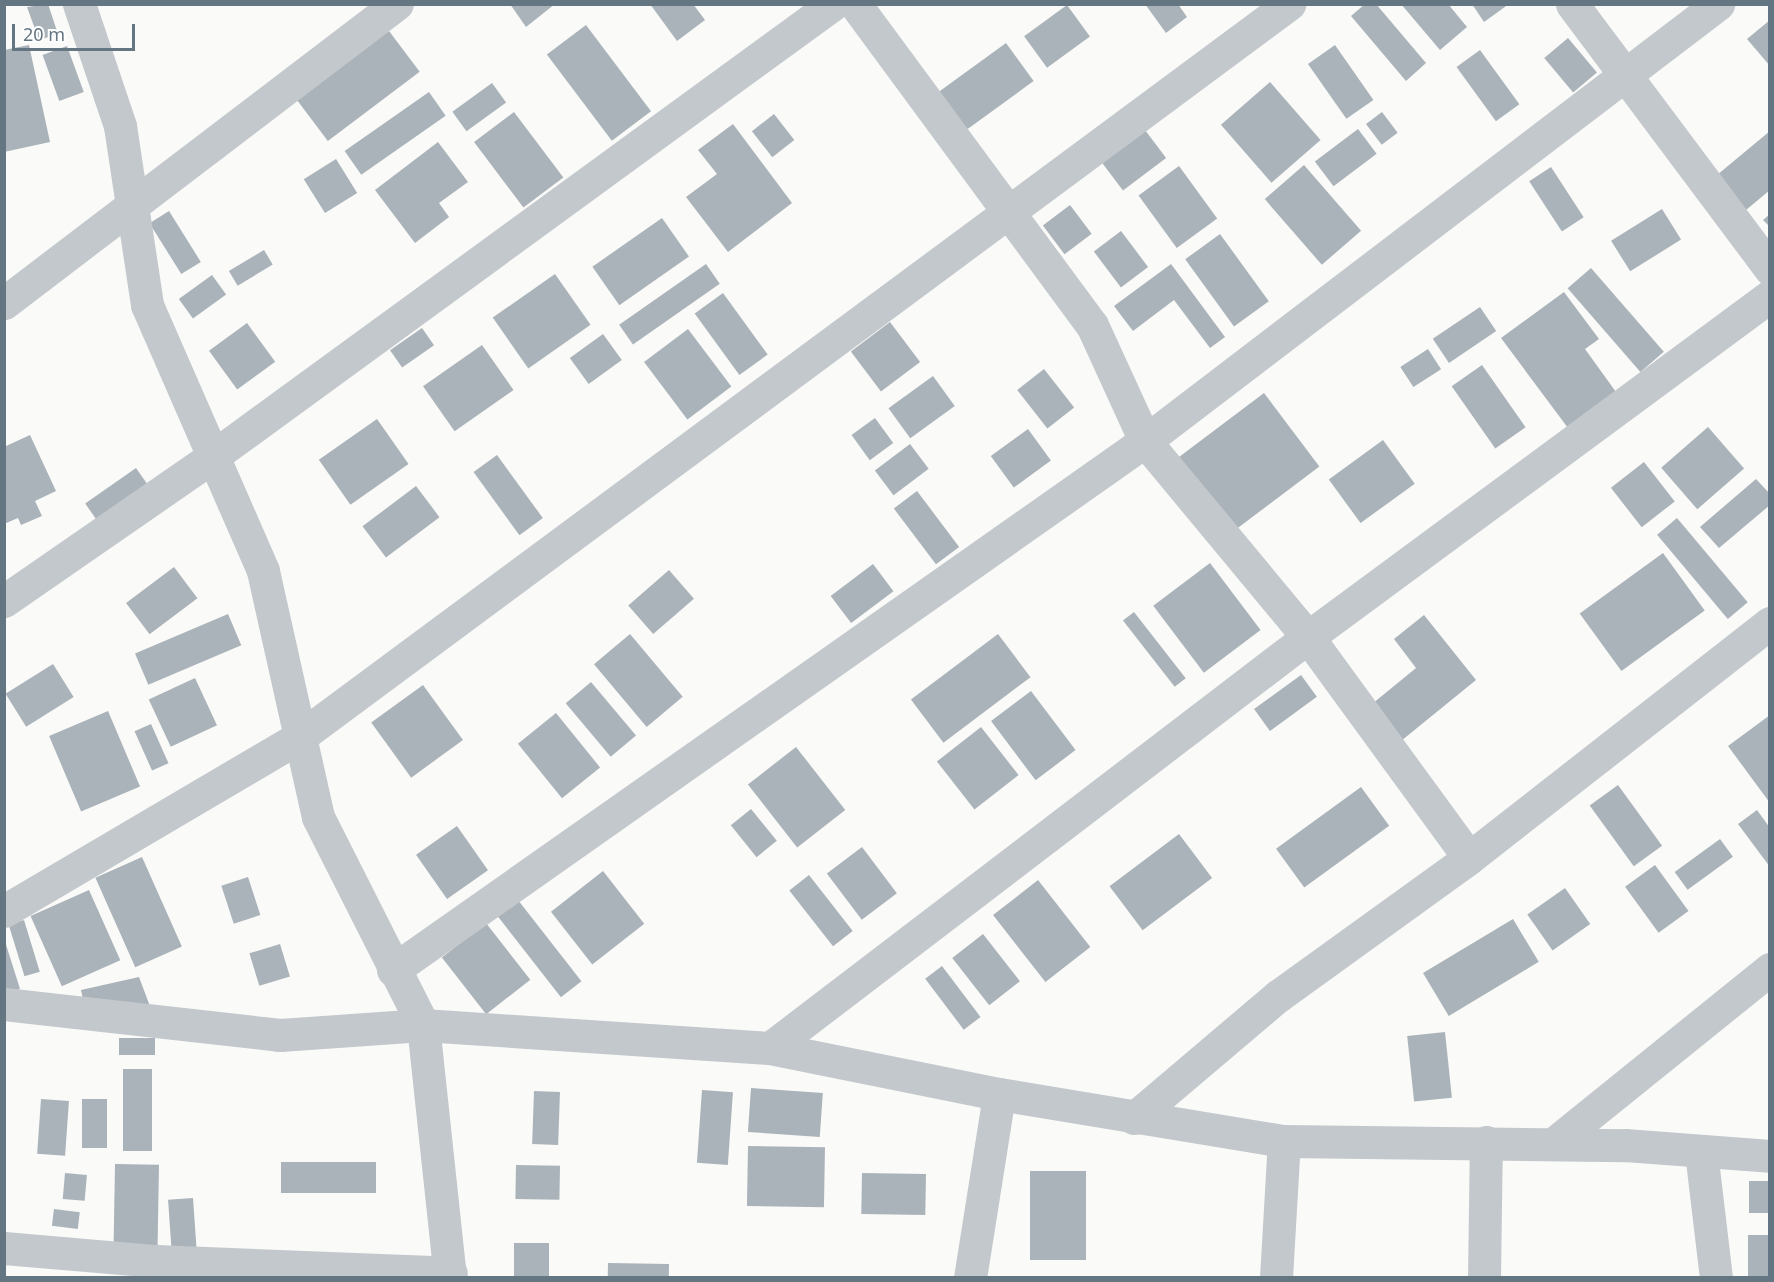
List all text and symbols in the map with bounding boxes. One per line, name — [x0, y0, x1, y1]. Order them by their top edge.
scale bar — [15, 12, 138, 50]
text: 20 m — [23, 22, 65, 46]

